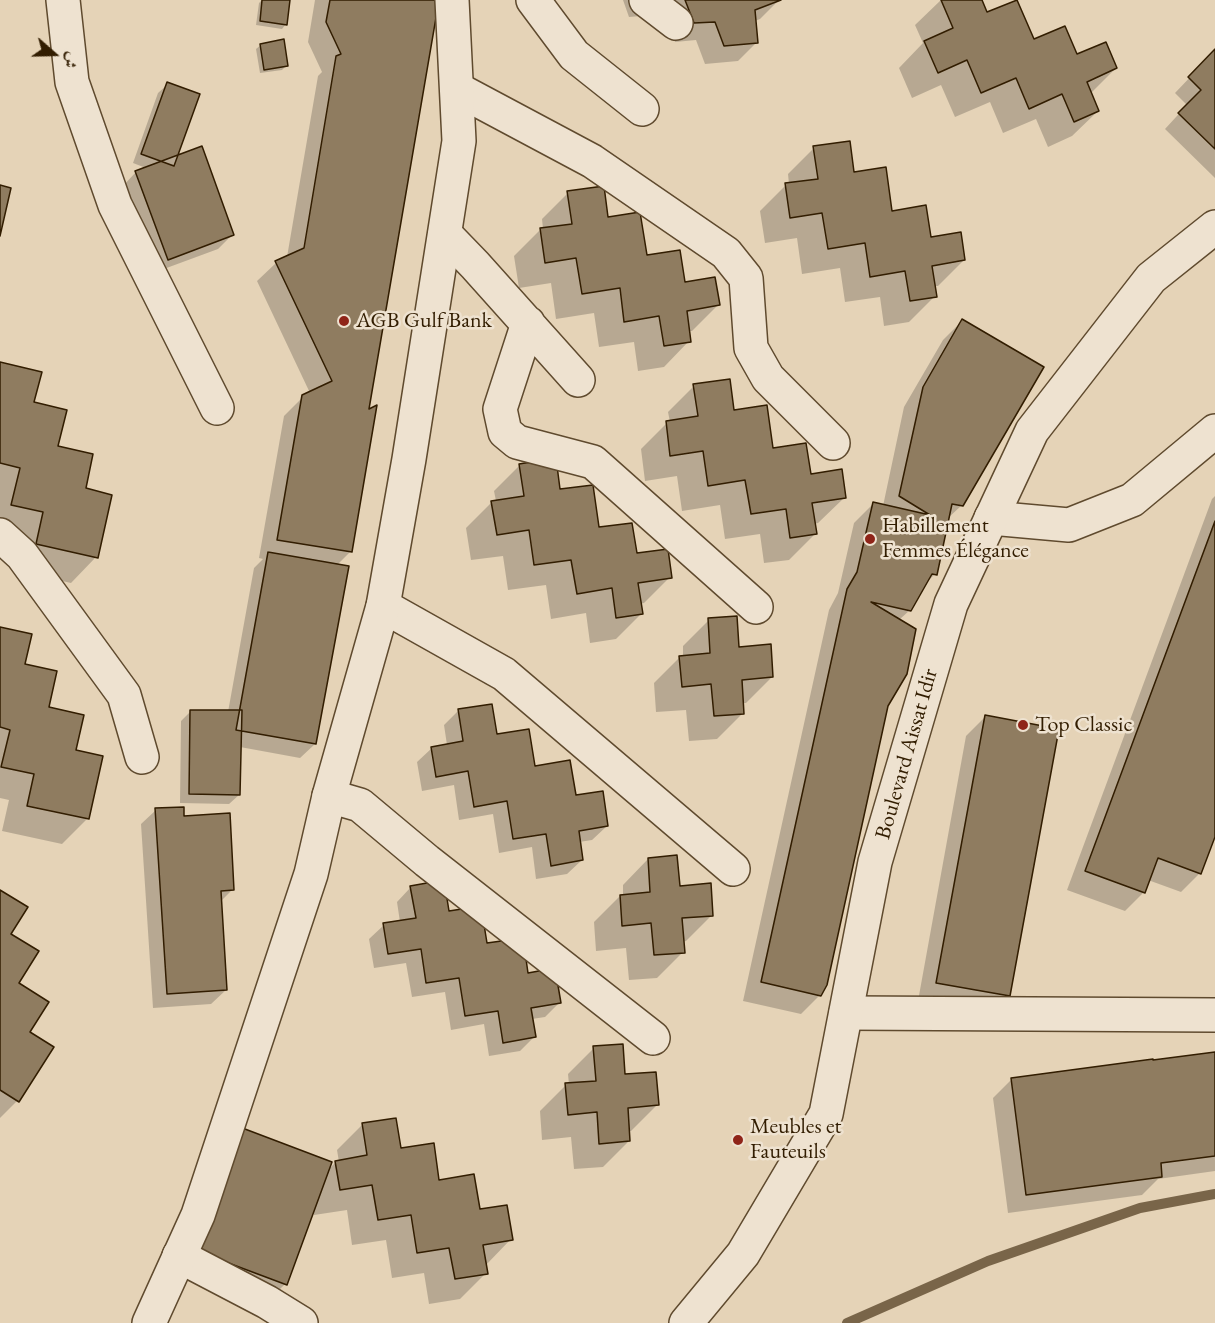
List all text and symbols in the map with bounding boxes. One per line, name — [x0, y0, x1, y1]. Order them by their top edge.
north arrow — [24, 24, 84, 84]
text: ش — [59, 49, 84, 71]
place label: AGB Gulf Bank — [356, 308, 492, 334]
marker: AGB Gulf Bank — [337, 314, 351, 328]
place label: Habillement Femmes Élégance — [882, 513, 1029, 564]
marker: Habillement Femmes Élégance — [863, 532, 877, 546]
street label: Boulevard Aissat Idir — [870, 666, 944, 842]
place label: Top Classic — [1035, 712, 1132, 738]
marker: Top Classic — [1016, 718, 1030, 732]
place label: Meubles et Fauteuils — [750, 1114, 841, 1166]
marker: Meubles et Fauteuils — [731, 1133, 745, 1147]

